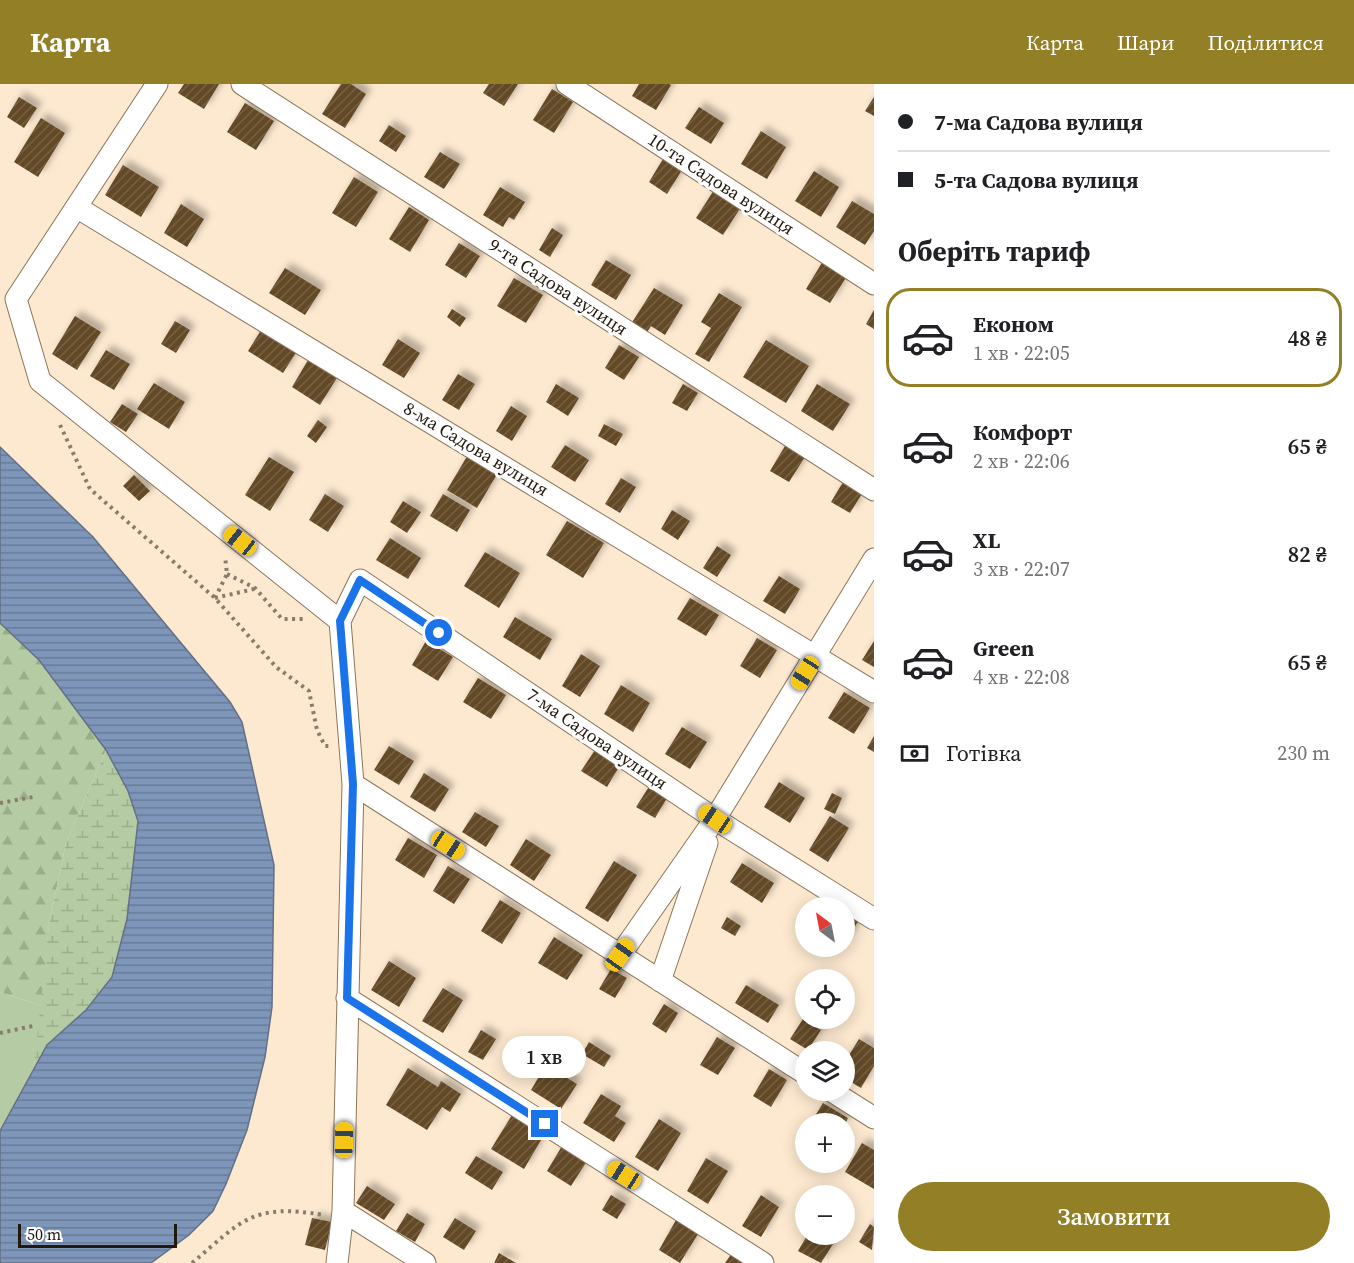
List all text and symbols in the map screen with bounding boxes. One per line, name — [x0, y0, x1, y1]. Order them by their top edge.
text: Карта — [30, 23, 111, 61]
text: Карта — [1026, 28, 1084, 57]
text: Шари — [1117, 28, 1175, 57]
text: Поділитися — [1208, 28, 1324, 57]
text: 7-ма Садова вулиця — [934, 107, 1143, 137]
street label: 10-та Садова вулиця — [643, 127, 799, 240]
text: 5-та Садова вулиця — [934, 165, 1139, 195]
street label: 9-та Садова вулиця — [484, 232, 633, 341]
text: Оберіть тариф — [898, 233, 1090, 270]
text: Економ — [973, 309, 1054, 339]
icon: car — [901, 311, 955, 365]
text: 48 ₴ — [1288, 323, 1327, 353]
text: 1 хв · 22:05 — [973, 339, 1070, 367]
street label: 8-ма Садова вулиця — [399, 395, 553, 502]
text: Комфорт — [973, 417, 1072, 447]
icon: car — [901, 419, 955, 473]
text: 65 ₴ — [1288, 431, 1327, 461]
text: 2 хв · 22:06 — [973, 447, 1070, 475]
car — [220, 523, 260, 559]
text: XL — [973, 525, 1000, 555]
icon: car — [901, 527, 955, 581]
text: 82 ₴ — [1288, 539, 1327, 569]
text: 3 хв · 22:07 — [973, 555, 1070, 583]
route start — [425, 619, 452, 646]
text: Green — [973, 633, 1034, 663]
icon: car — [901, 635, 955, 689]
text: 65 ₴ — [1288, 647, 1327, 677]
car — [788, 653, 822, 693]
text: 4 хв · 22:08 — [973, 663, 1070, 691]
street label: 7-ма Садова вулиця — [522, 682, 673, 795]
icon: cash — [898, 737, 931, 770]
text: Готівка — [946, 738, 1021, 768]
text: 230 m — [1277, 739, 1330, 767]
car — [695, 801, 735, 837]
car — [428, 828, 468, 862]
north arrow — [795, 897, 855, 957]
map controls — [795, 897, 855, 1245]
car — [602, 935, 638, 975]
button: locate — [795, 969, 855, 1029]
callout: 1 хв — [503, 1037, 587, 1079]
button: layers — [795, 1041, 855, 1101]
text: 1 хв — [526, 1043, 562, 1071]
route end — [531, 1110, 558, 1137]
button: + — [795, 1113, 855, 1173]
car — [335, 1122, 353, 1158]
car — [604, 1158, 644, 1192]
button: Замовити — [898, 1182, 1330, 1251]
button: − — [795, 1185, 855, 1245]
scale bar — [18, 1221, 177, 1248]
text: 50 m — [27, 1223, 61, 1245]

